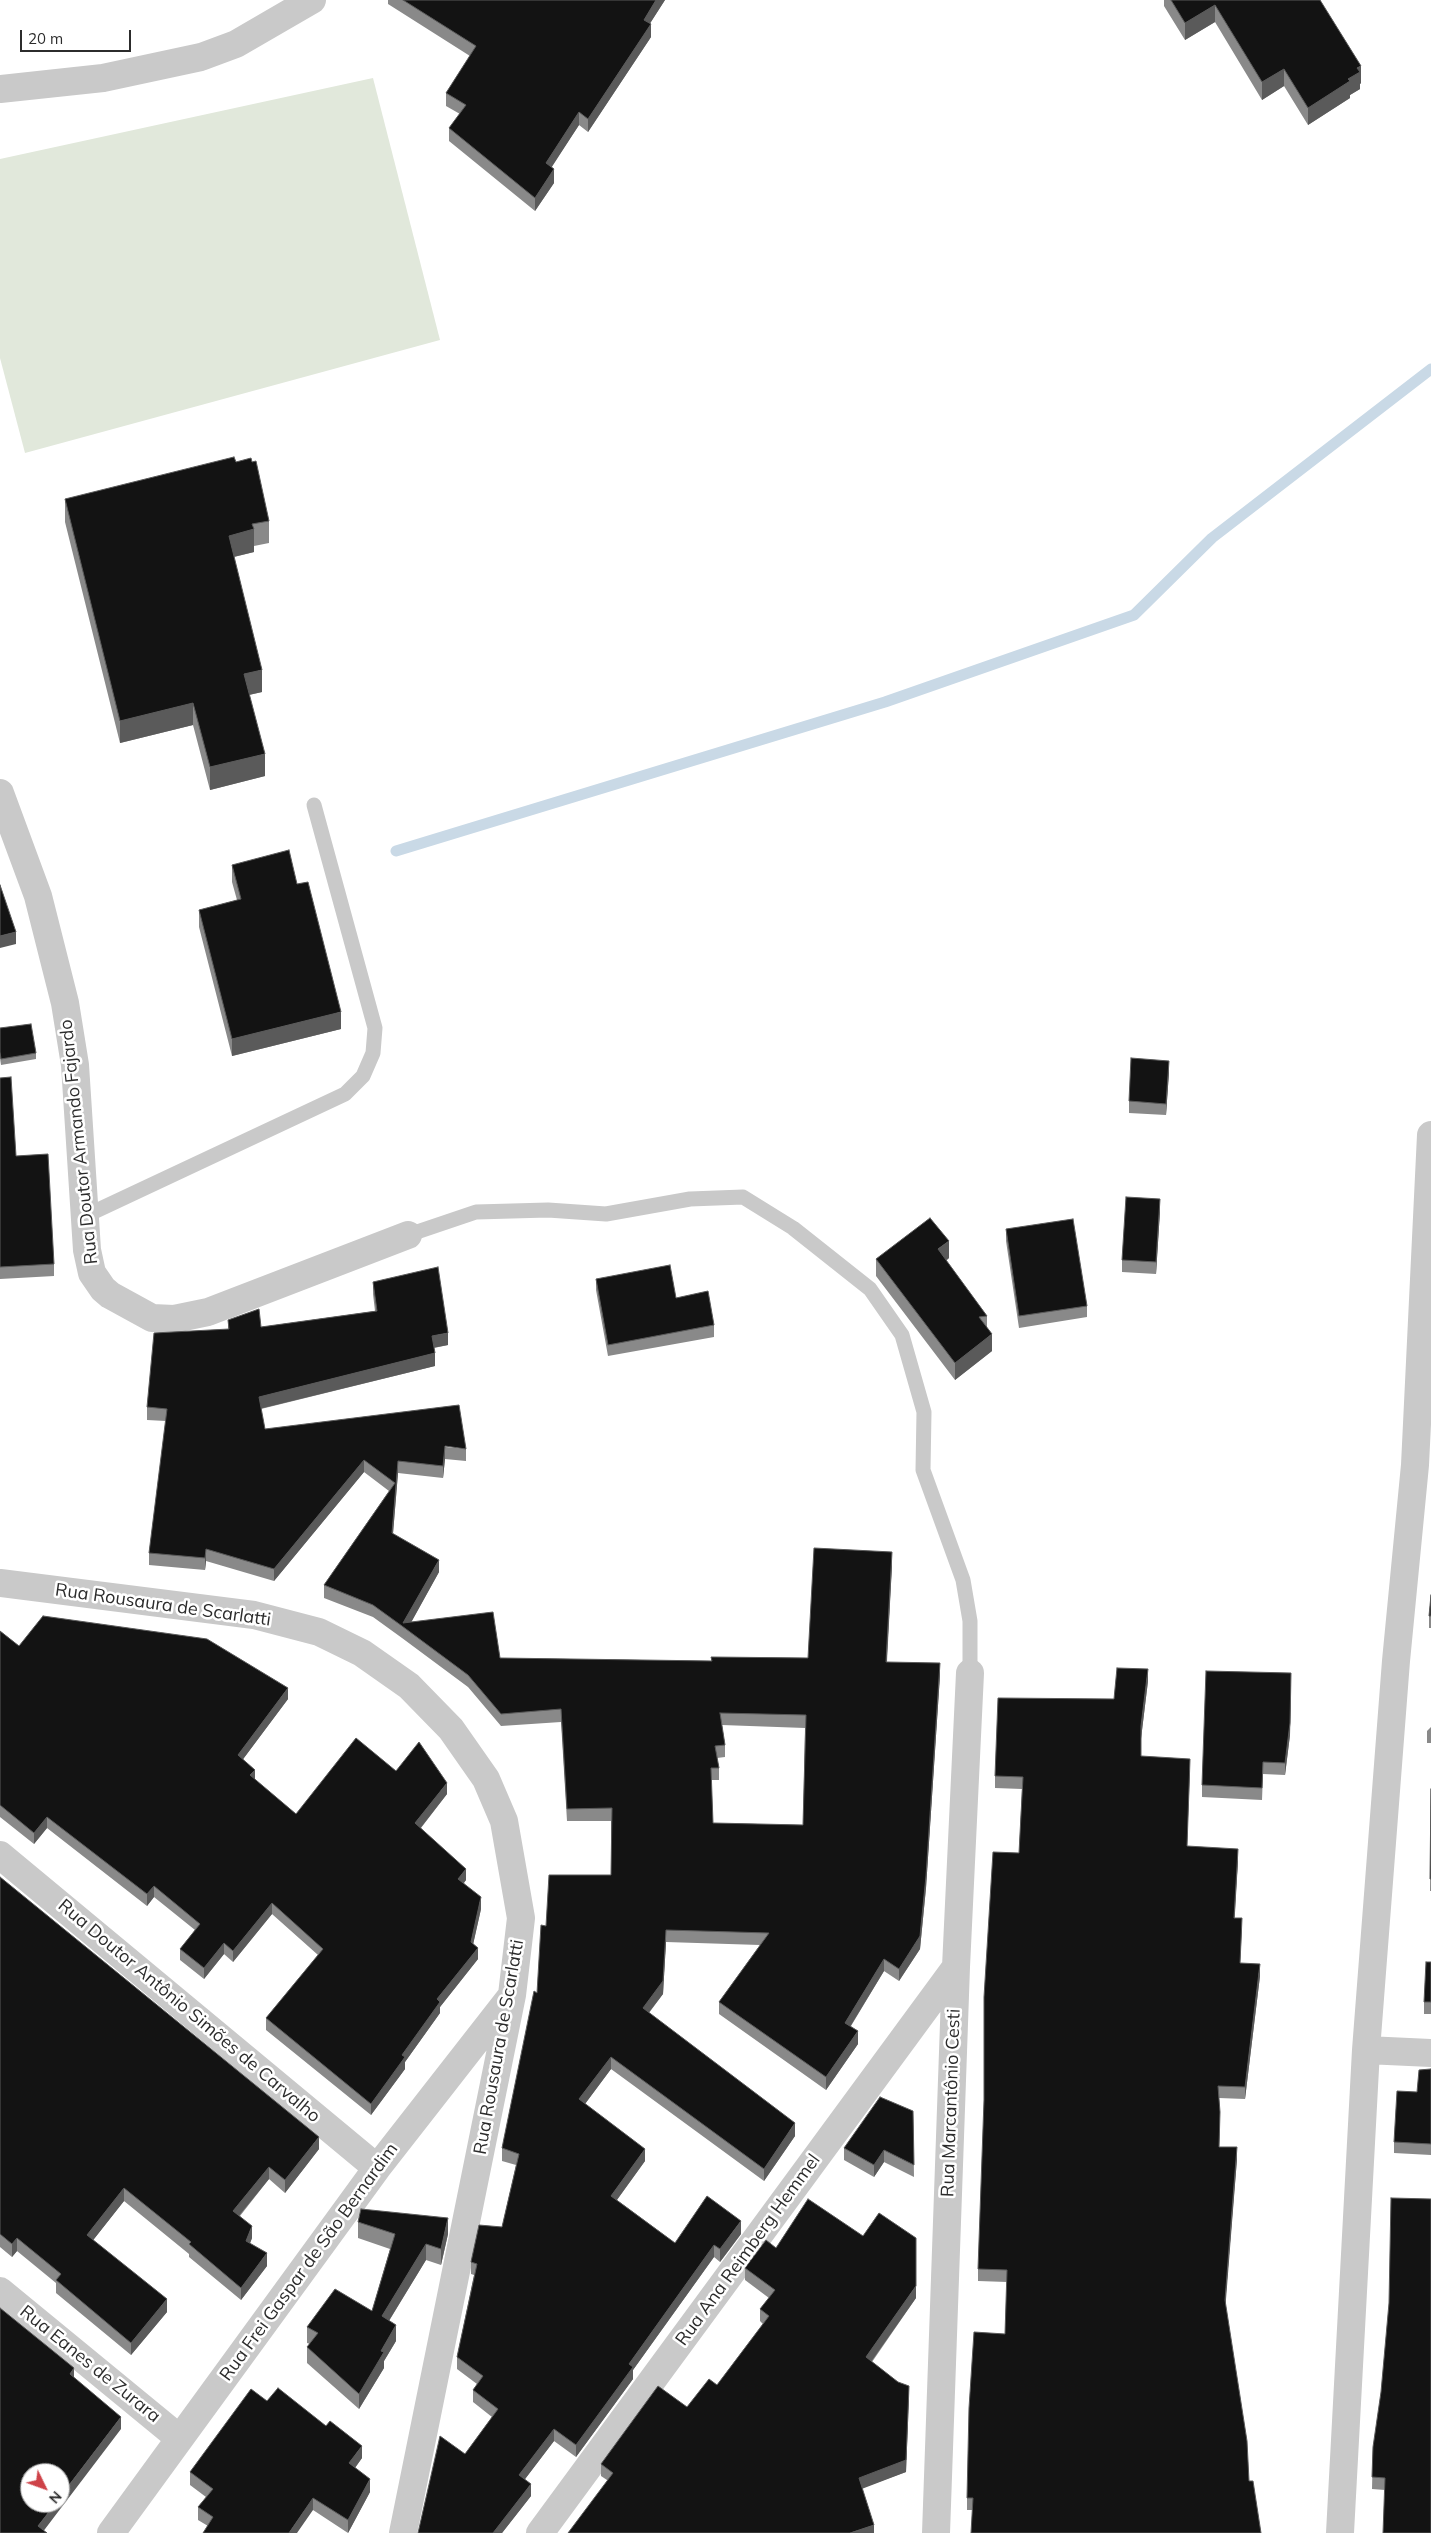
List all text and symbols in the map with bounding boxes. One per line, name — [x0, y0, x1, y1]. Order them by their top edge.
scale bar — [22, 20, 134, 52]
text: 20 m — [28, 29, 63, 48]
street label: Rua Doutor Armando Fajardo — [55, 1019, 103, 1265]
street label: Rua Rousaura de Scarlatti — [54, 1579, 272, 1631]
street label: Rua Doutor Antônio Simões de Carvalho — [53, 1895, 325, 2127]
street label: Rua Rousaura de Scarlatti — [469, 1938, 529, 2156]
street label: Rua Marcantônio Cesti — [937, 2008, 965, 2198]
street label: Rua Frei Gaspar de São Bernardim — [215, 2139, 403, 2385]
street label: Rua Ana Reimberg Hemmel — [671, 2150, 825, 2350]
street label: Rua Eanes de Zurara — [15, 2301, 165, 2427]
north arrow — [20, 2463, 70, 2513]
text: N — [45, 2487, 66, 2507]

